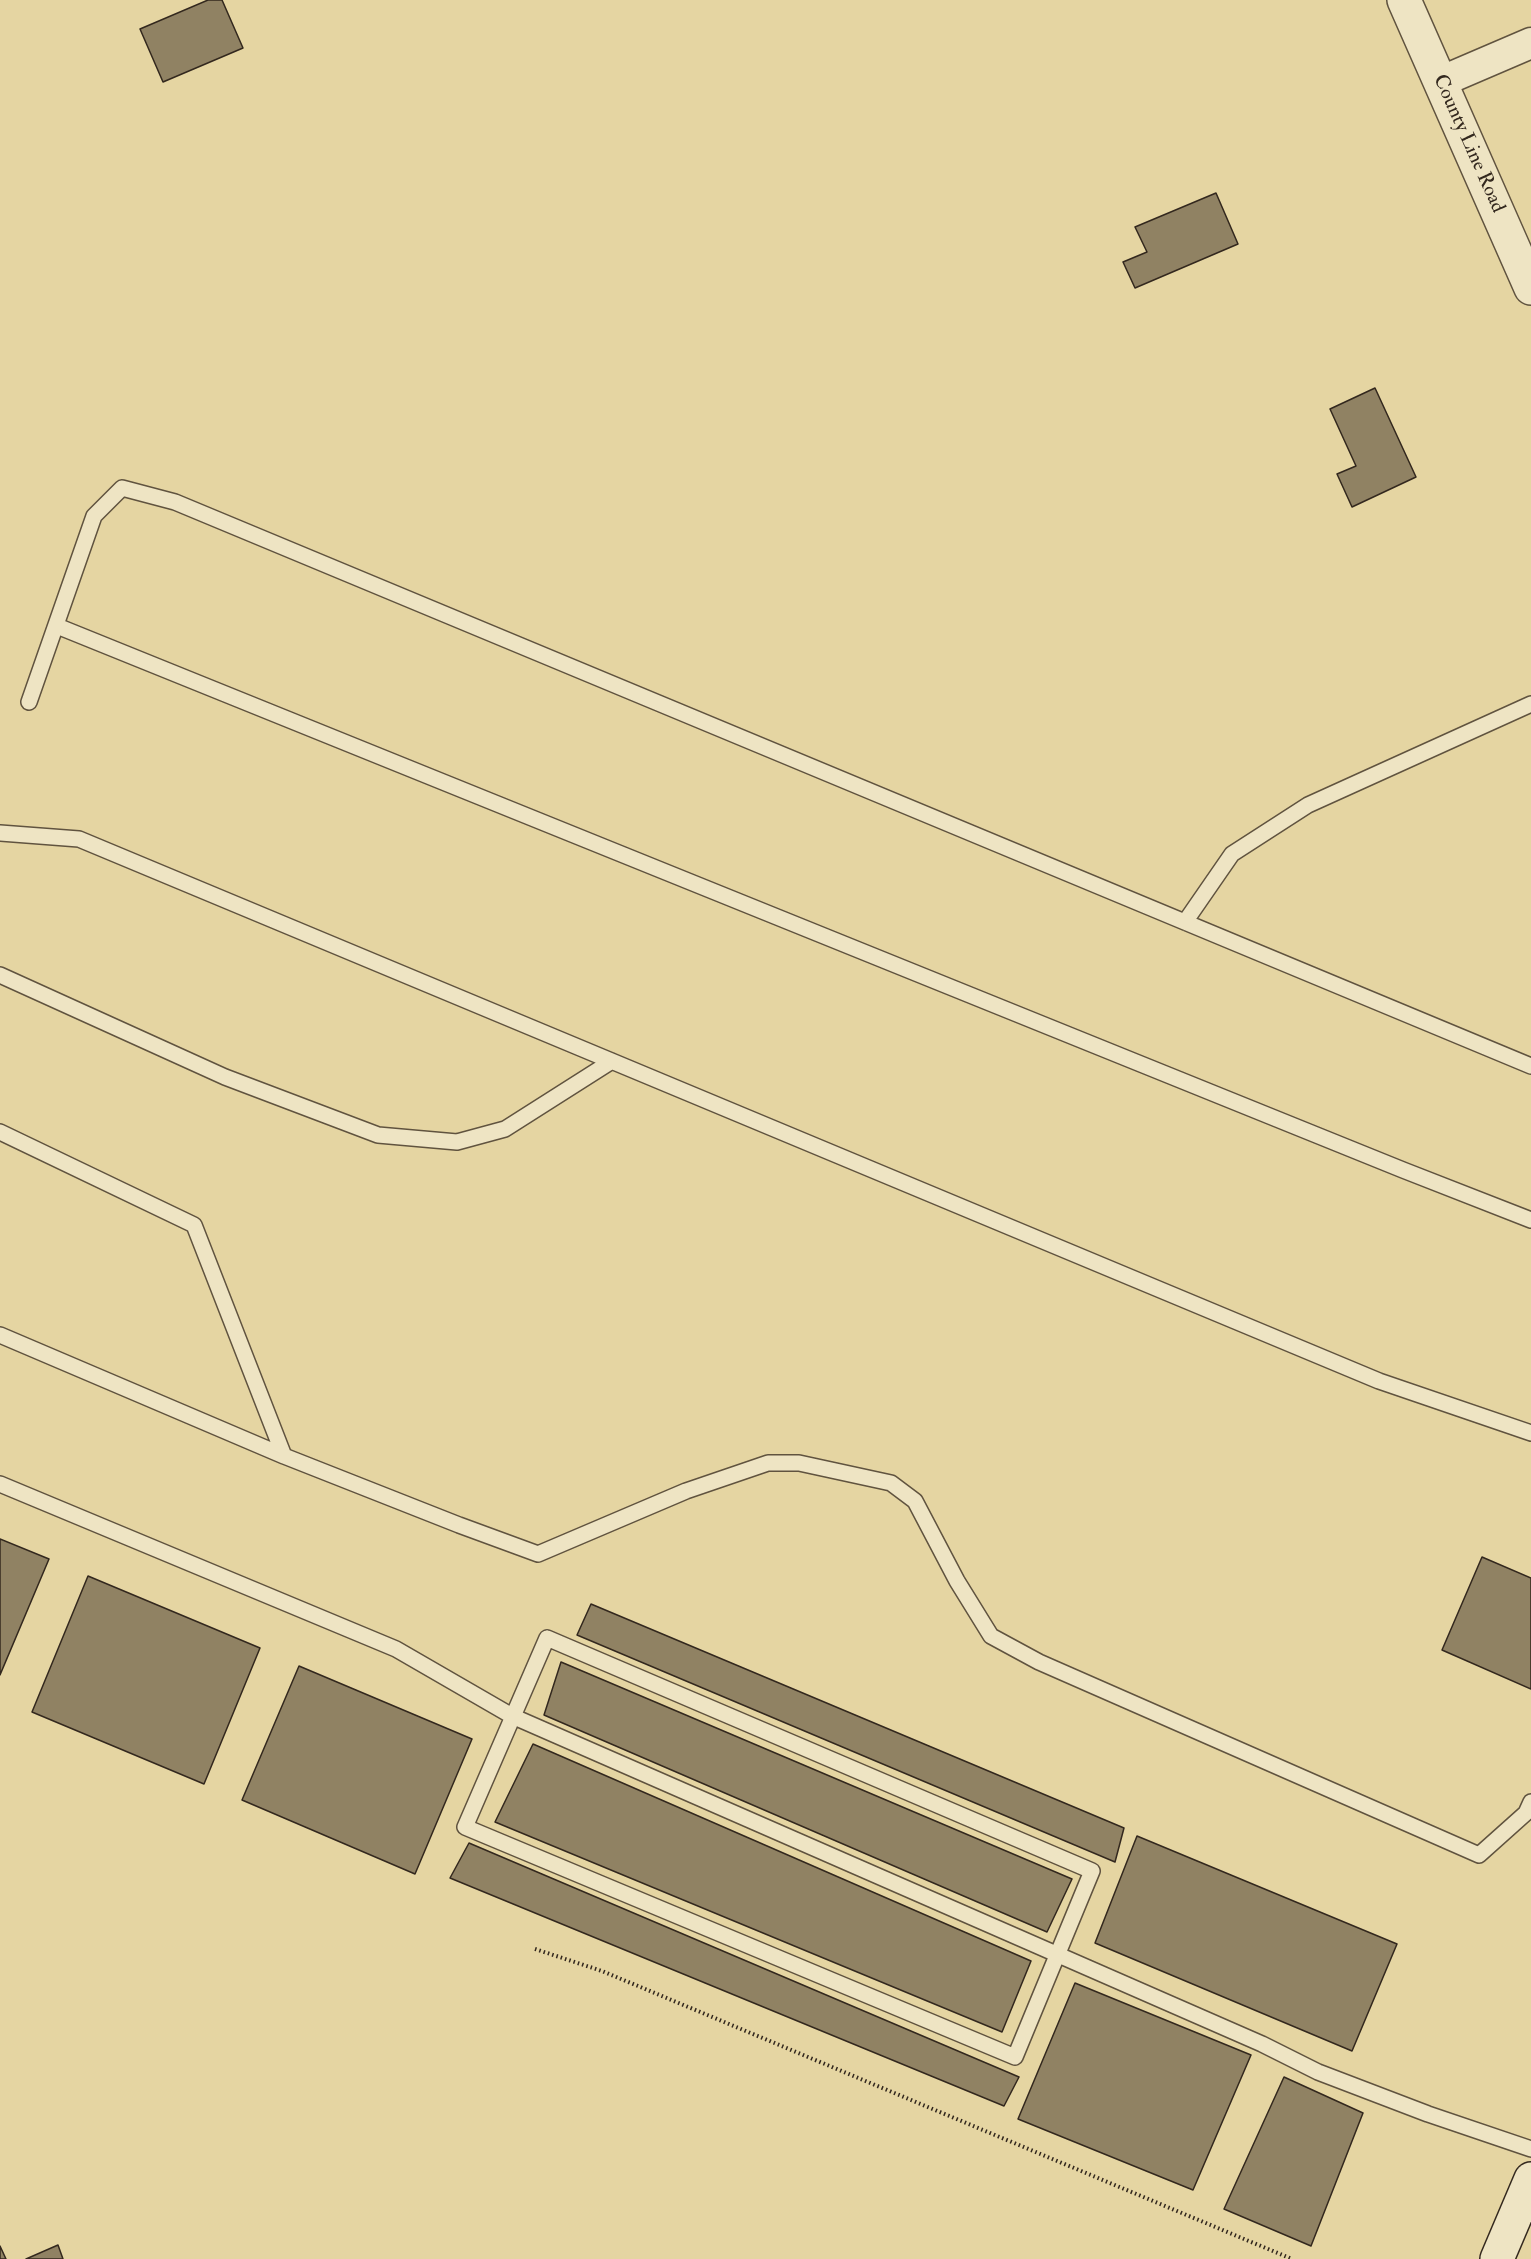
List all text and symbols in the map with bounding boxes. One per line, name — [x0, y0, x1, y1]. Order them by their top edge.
street label: County Line Road — [1427, 71, 1509, 217]

